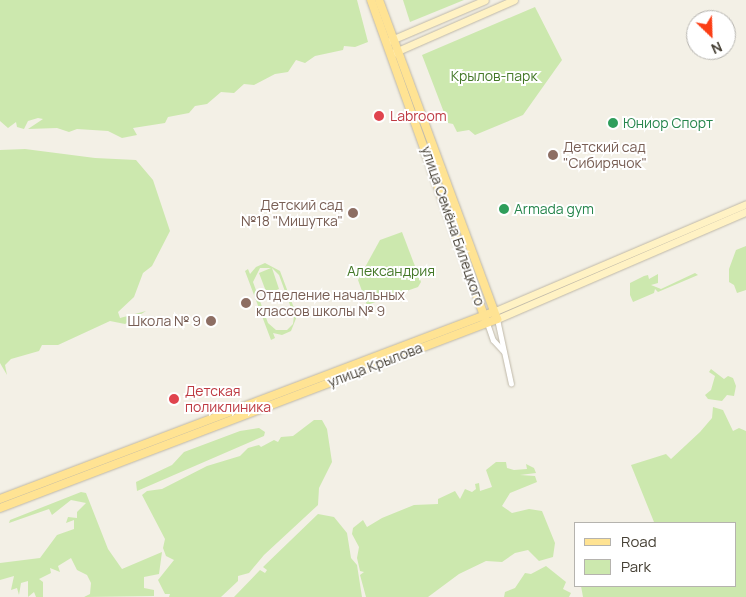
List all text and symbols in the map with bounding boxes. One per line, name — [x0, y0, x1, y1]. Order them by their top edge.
north arrow — [686, 10, 736, 60]
text: N — [708, 38, 725, 59]
park label: Крылов-парк — [451, 68, 537, 84]
place label: Labroom — [390, 108, 447, 124]
marker: Labroom — [372, 109, 386, 123]
place label: Юниор Спорт — [623, 115, 713, 131]
marker: Юниор Спорт — [607, 117, 619, 129]
place label: Детский сад "Сибирячок" — [563, 139, 647, 172]
street label: улица Семёна Билецкого — [418, 144, 488, 308]
marker: Детский сад "Сибирячок" — [547, 149, 559, 161]
place label: Детский сад №18 "Мишутка" — [241, 197, 343, 230]
place label: Armada gym — [514, 201, 594, 217]
marker: Armada gym — [498, 203, 510, 215]
marker: Детский сад №18 "Мишутка" — [347, 207, 359, 219]
park label: Александрия — [347, 263, 435, 279]
place label: Отделение начальных классов школы № 9 — [256, 287, 405, 320]
marker: Отделение начальных классов школы № 9 — [240, 297, 252, 309]
place label: Школа № 9 — [128, 313, 201, 329]
marker: Школа № 9 — [205, 315, 217, 327]
street label: улица Крылова — [325, 339, 425, 391]
place label: Детская поликлиника — [185, 383, 271, 416]
marker: Детская поликлиника — [167, 392, 181, 406]
legend — [574, 522, 736, 587]
text: Road — [621, 531, 657, 552]
text: Park — [621, 556, 651, 577]

